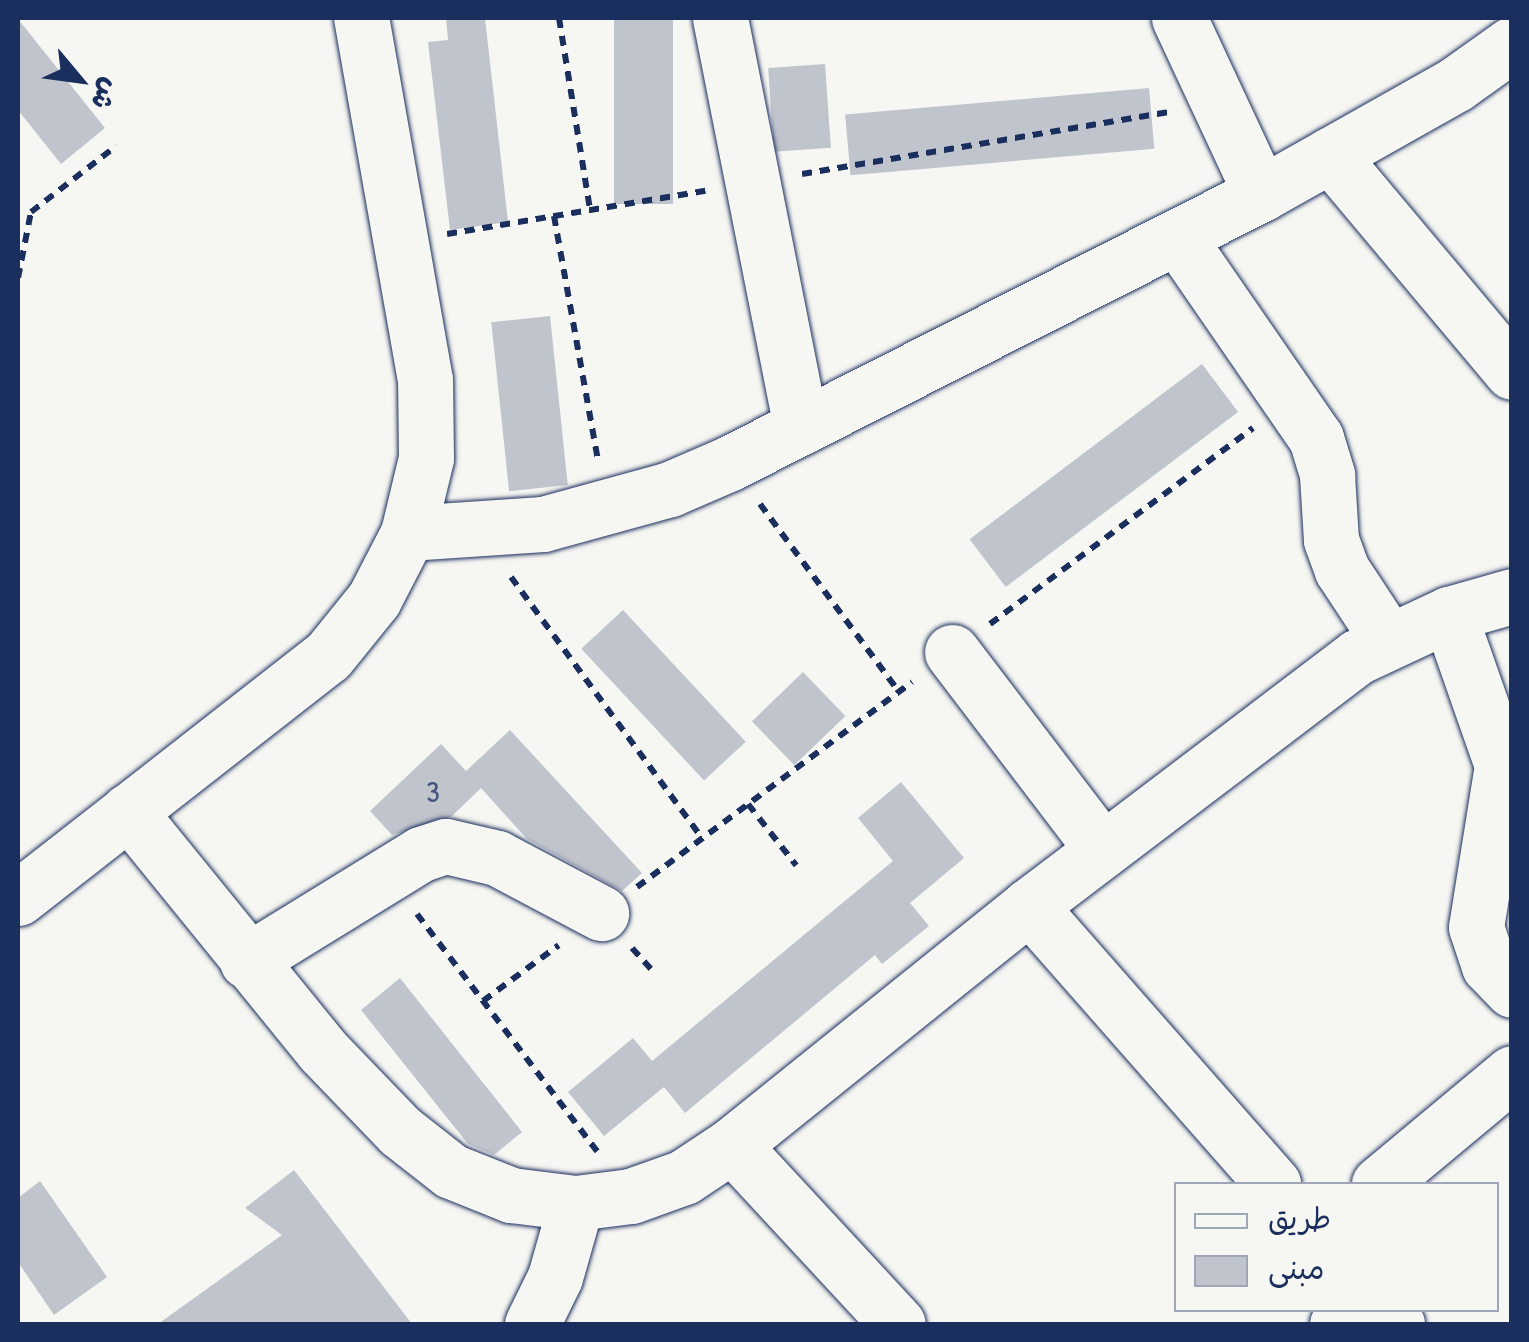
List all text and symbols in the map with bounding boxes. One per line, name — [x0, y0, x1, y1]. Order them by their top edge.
north arrow — [30, 30, 130, 130]
text: ش — [82, 72, 130, 117]
house number: 3 — [426, 773, 440, 809]
legend — [1174, 1182, 1499, 1312]
text: طريق — [1268, 1198, 1331, 1238]
text: مبنى — [1268, 1248, 1324, 1288]

